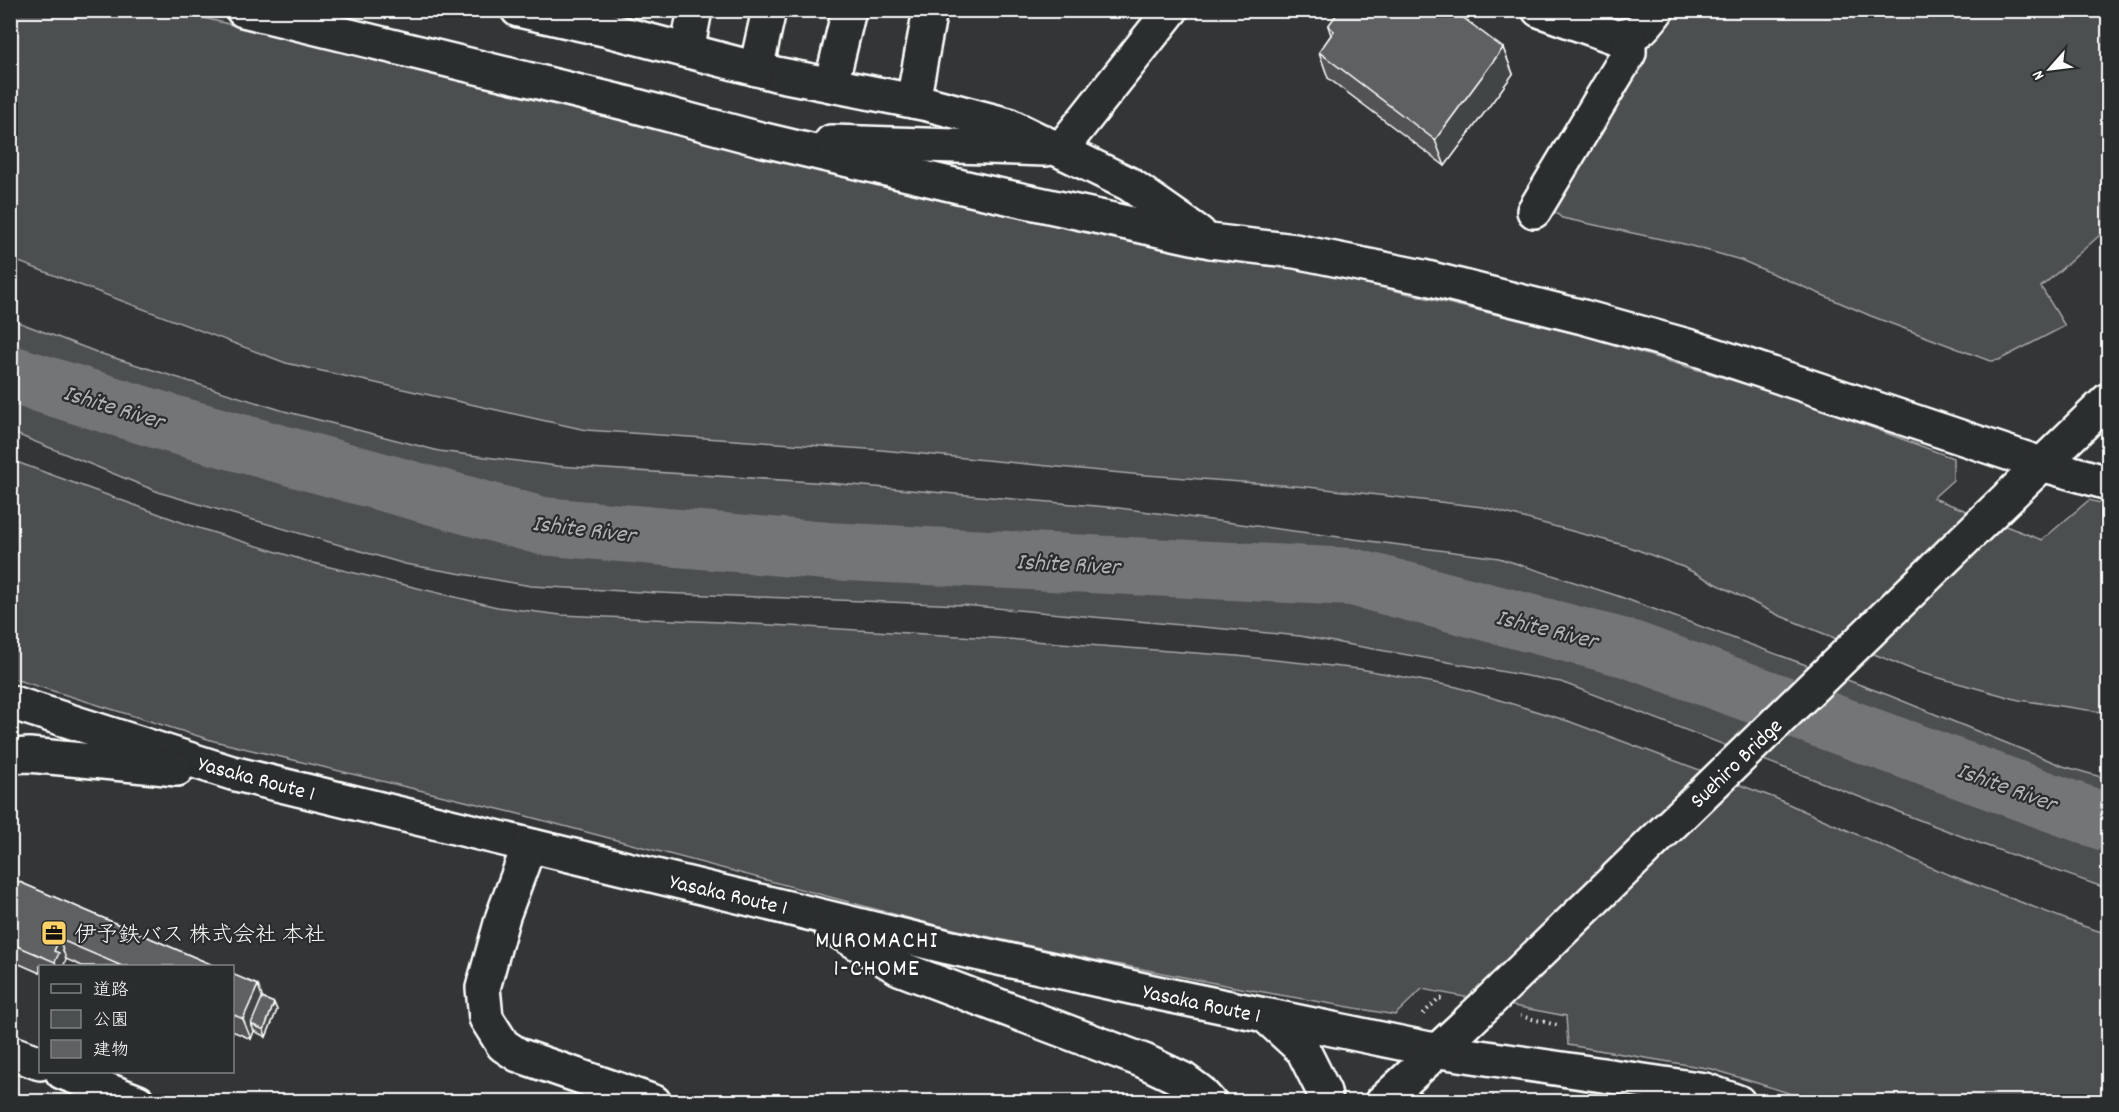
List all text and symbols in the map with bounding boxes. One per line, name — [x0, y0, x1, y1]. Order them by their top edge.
north arrow — [2020, 39, 2080, 99]
text: N — [2027, 66, 2051, 84]
water label: Ishite River — [59, 377, 170, 441]
water label: Ishite River — [530, 508, 640, 555]
water label: Ishite River — [1015, 546, 1123, 586]
water label: Ishite River — [1492, 602, 1604, 661]
street label: Suehiro Bridge — [1684, 712, 1791, 817]
street label: Yasaka Route 1 — [194, 750, 318, 811]
water label: Ishite River — [1952, 755, 2063, 824]
street label: Yasaka Route 1 — [666, 868, 790, 925]
office icon: 伊予鉄バス 株式会社 本社 — [39, 918, 69, 948]
place label: 伊予鉄バス 株式会社 本社 — [74, 921, 326, 952]
district label: MUROMACHI 1-CHOME — [815, 925, 939, 987]
legend — [39, 965, 234, 1073]
street label: Yasaka Route 1 — [1139, 978, 1263, 1033]
text: 道路 — [93, 979, 129, 1004]
text: 公園 — [93, 1009, 129, 1034]
text: 建物 — [93, 1039, 129, 1064]

